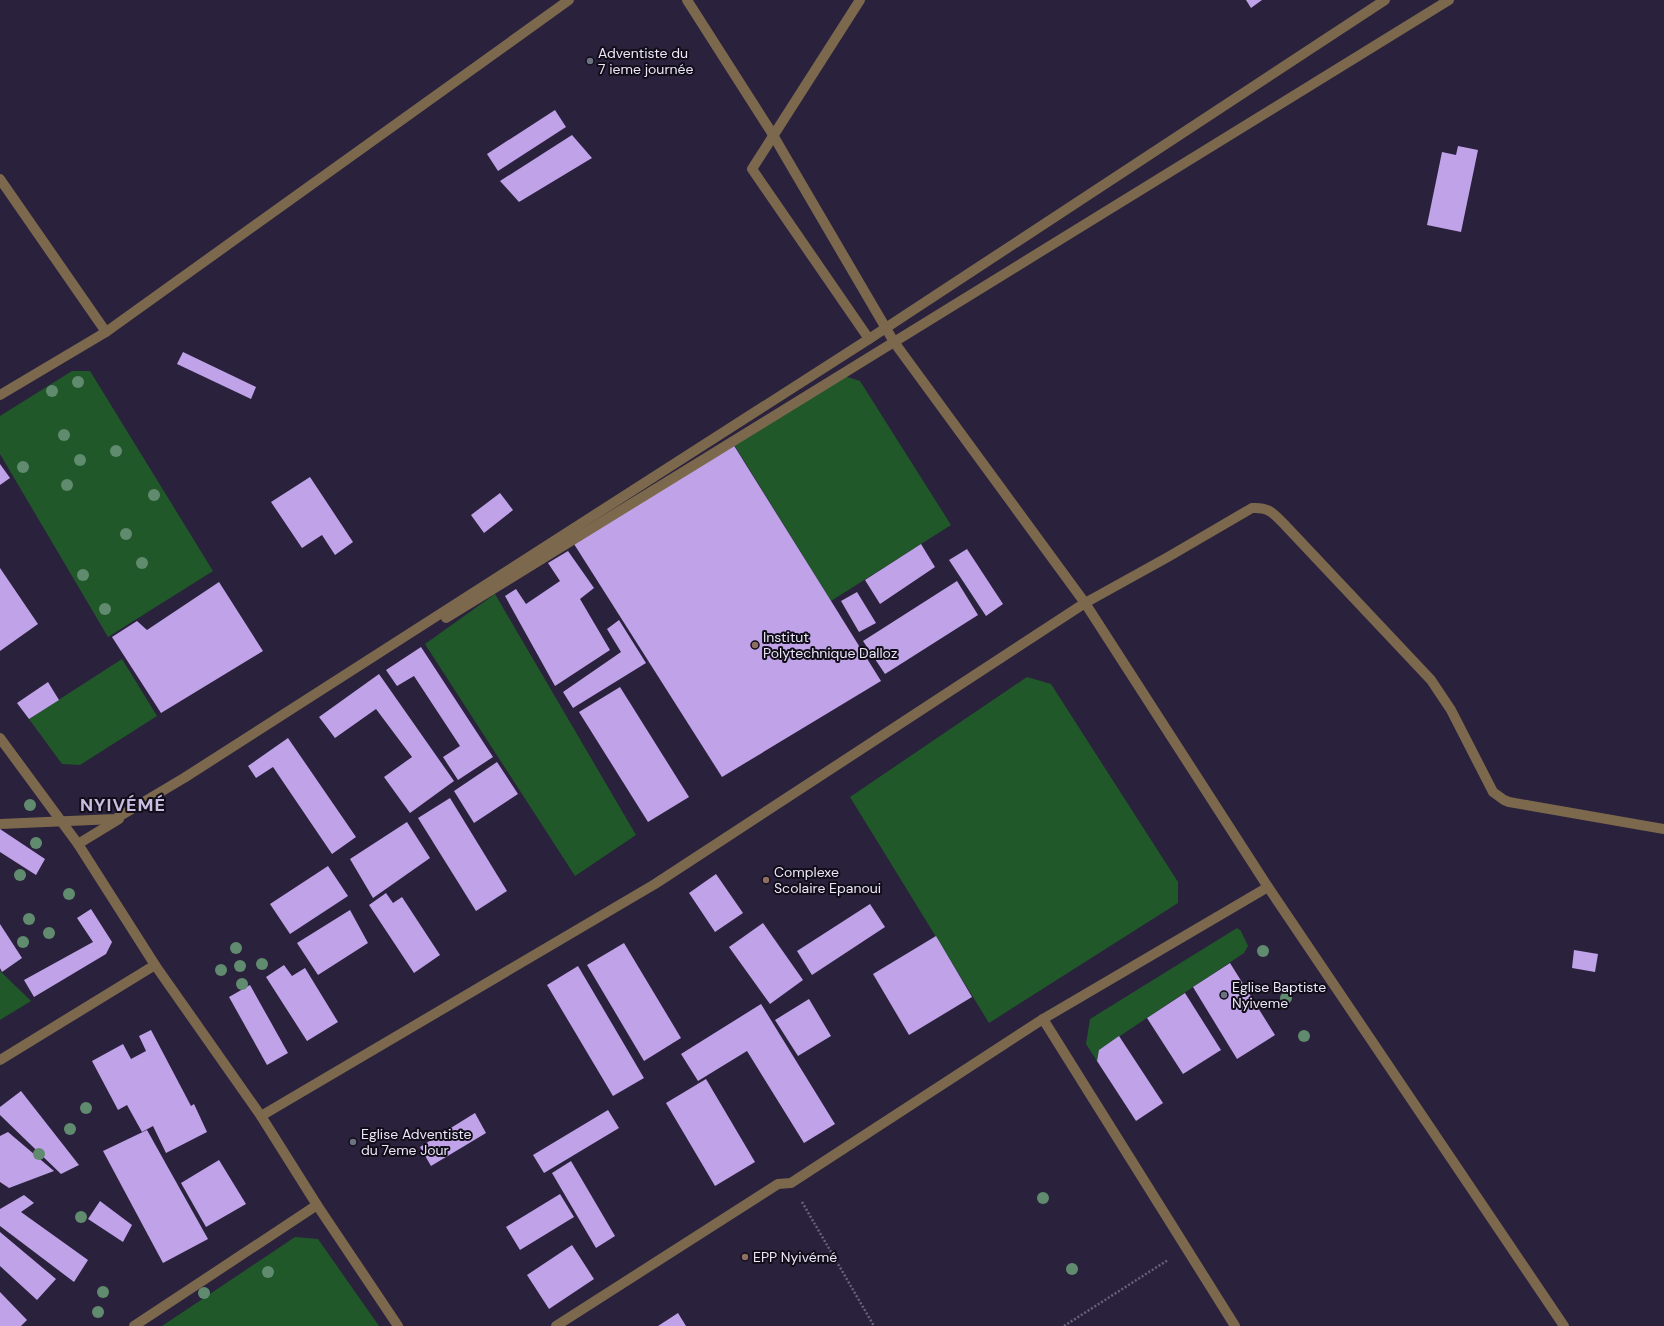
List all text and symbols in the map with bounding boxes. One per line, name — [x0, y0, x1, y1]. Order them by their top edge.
place label: Adventiste du 7 ieme journée — [598, 44, 694, 78]
marker: Adventiste du 7 ieme journée — [585, 56, 595, 66]
place label: Institut Polytechnique Dalloz — [763, 628, 897, 662]
marker: Institut Polytechnique Dalloz — [750, 640, 760, 650]
district label: NYIVÉMÉ — [80, 793, 166, 817]
place label: Complexe Scolaire Epanoui — [774, 863, 881, 897]
marker: Complexe Scolaire Epanoui — [761, 875, 771, 885]
place label: Eglise Baptiste Nyiveme — [1232, 978, 1326, 1012]
marker: Eglise Baptiste Nyiveme — [1219, 990, 1229, 1000]
place label: Eglise Adventiste du 7eme Jour — [361, 1125, 471, 1159]
marker: Eglise Adventiste du 7eme Jour — [348, 1137, 358, 1147]
place label: EPP Nyivémé — [753, 1248, 837, 1266]
marker: EPP Nyivémé — [740, 1252, 750, 1262]

